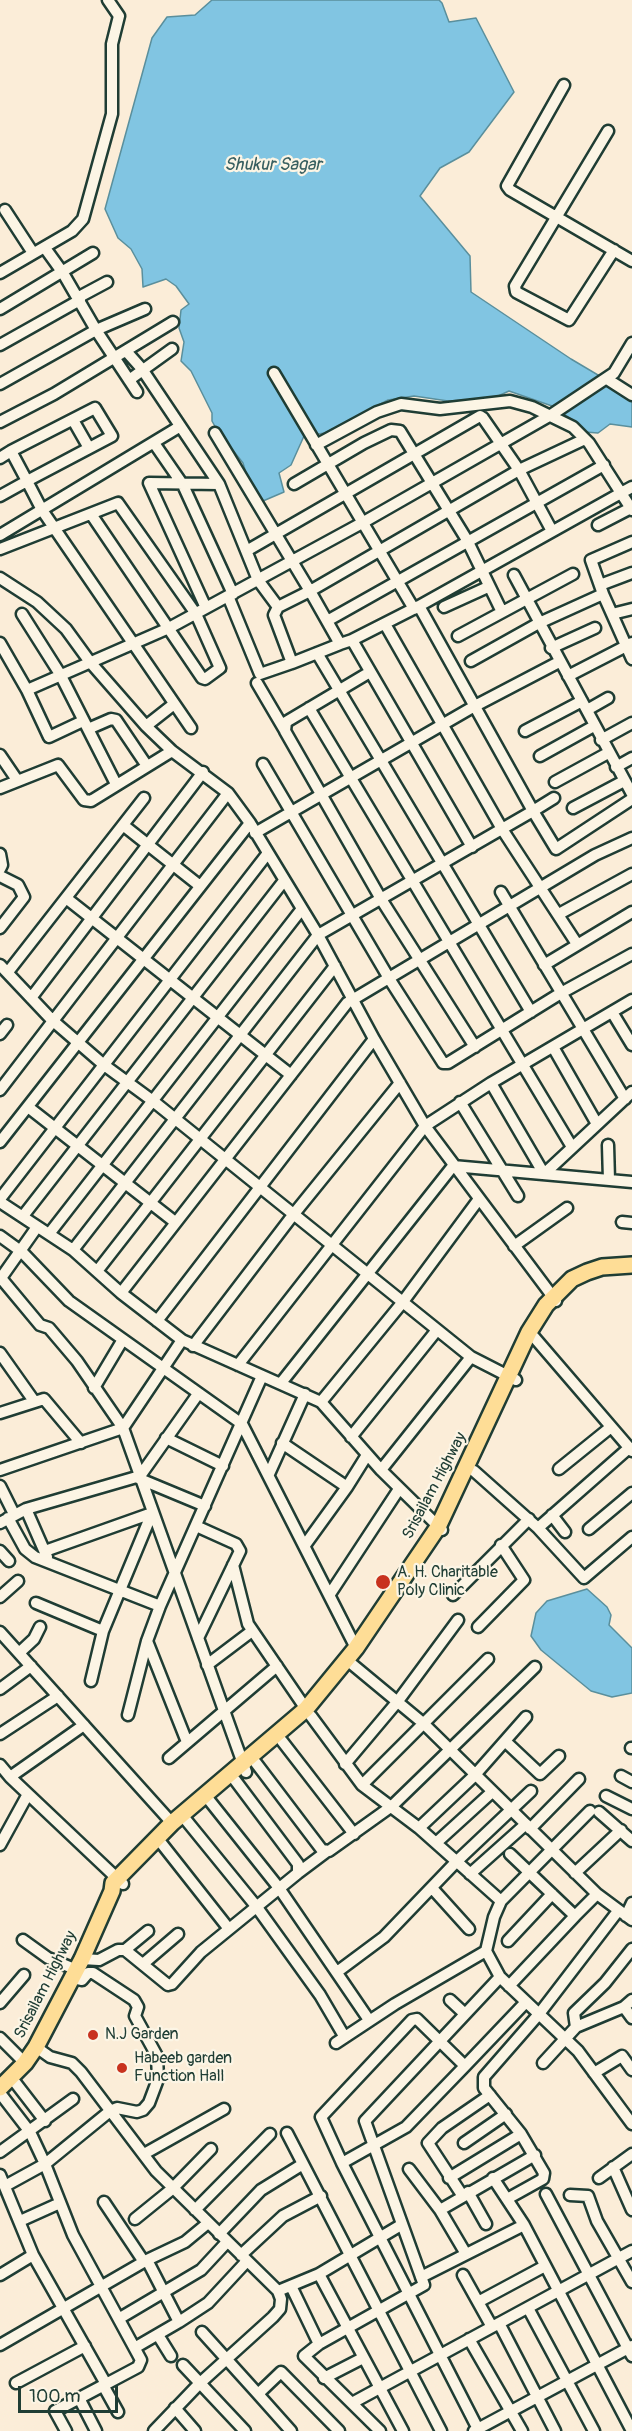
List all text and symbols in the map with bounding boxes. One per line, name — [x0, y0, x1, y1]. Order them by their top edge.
water label: Shukur Sagar — [224, 154, 322, 176]
street label: Srisailam Highway — [399, 1429, 471, 1543]
place label: A. H. Charitable Poly Clinic — [397, 1563, 498, 1601]
marker: A. H. Charitable Poly Clinic — [374, 1573, 392, 1591]
street label: Srisailam Highway — [11, 1928, 81, 2042]
place label: N.J Garden — [105, 2025, 179, 2045]
marker: N.J Garden — [86, 2028, 100, 2042]
place label: Habeeb garden Function Hall — [134, 2049, 232, 2087]
marker: Habeeb garden Function Hall — [115, 2061, 129, 2075]
scale bar — [21, 2374, 122, 2412]
text: 100 m — [29, 2385, 81, 2408]

